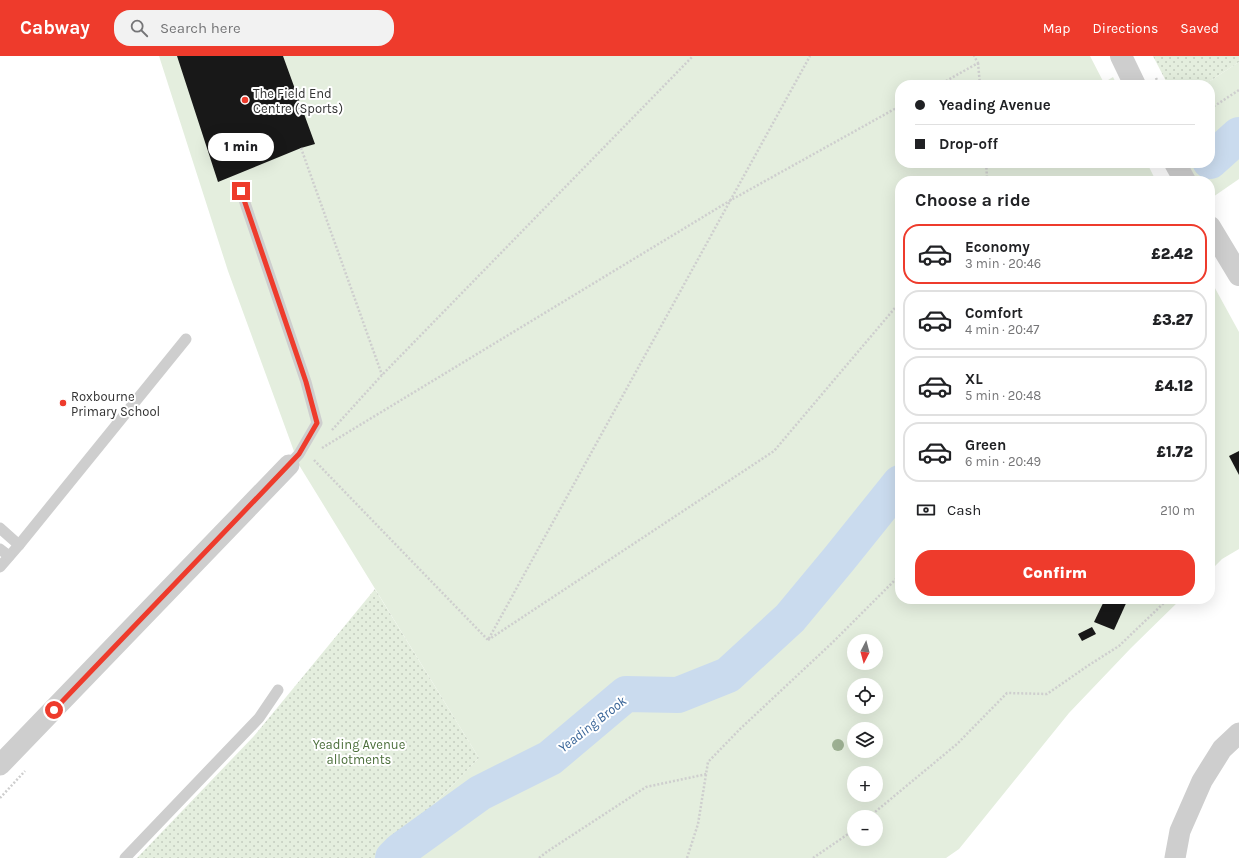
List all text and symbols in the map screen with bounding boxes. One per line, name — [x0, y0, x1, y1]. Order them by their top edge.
search box — [114, 10, 394, 46]
text: Cabway — [20, 17, 90, 39]
icon: search — [128, 17, 150, 39]
text: Search here — [160, 19, 241, 37]
text: Map — [1043, 20, 1071, 37]
text: Directions — [1093, 20, 1158, 37]
text: Saved — [1180, 20, 1219, 37]
place label: The Field End Centre (Sports) — [253, 86, 343, 116]
marker: The Field End Centre (Sports) — [240, 95, 250, 105]
text: Yeading Avenue — [939, 96, 1051, 114]
callout: 1 min — [208, 133, 274, 161]
text: Drop-off — [939, 135, 998, 153]
text: 1 min — [224, 139, 258, 154]
route end — [232, 182, 250, 200]
text: Choose a ride — [915, 189, 1030, 211]
icon: car — [917, 236, 953, 272]
text: Economy — [965, 238, 1030, 256]
text: £2.42 — [1151, 245, 1193, 263]
text: 3 min · 20:46 — [965, 256, 1041, 271]
icon: car — [917, 302, 953, 338]
text: Comfort — [965, 304, 1023, 322]
text: £3.27 — [1152, 311, 1193, 329]
text: 4 min · 20:47 — [965, 322, 1039, 337]
icon: car — [917, 368, 953, 404]
text: XL — [965, 370, 983, 388]
text: £4.12 — [1155, 377, 1193, 395]
text: 5 min · 20:48 — [965, 388, 1041, 403]
place label: Roxbourne Primary School — [71, 389, 160, 419]
marker: Roxbourne Primary School — [58, 398, 68, 408]
icon: car — [917, 434, 953, 470]
text: Green — [965, 436, 1006, 454]
text: £1.72 — [1156, 443, 1193, 461]
text: 6 min · 20:49 — [965, 454, 1041, 469]
icon: cash — [915, 499, 937, 521]
text: Cash — [947, 501, 981, 519]
text: 210 m — [1160, 503, 1195, 518]
button: Confirm — [915, 550, 1195, 596]
north arrow — [847, 634, 883, 670]
map controls — [847, 634, 883, 846]
button: locate — [847, 678, 883, 714]
water label: Yeading Brook — [555, 692, 631, 756]
route start — [45, 701, 63, 719]
button: layers — [847, 722, 883, 758]
park label: Yeading Avenue allotments — [313, 737, 406, 767]
button: + — [847, 766, 883, 802]
button: − — [847, 810, 883, 846]

